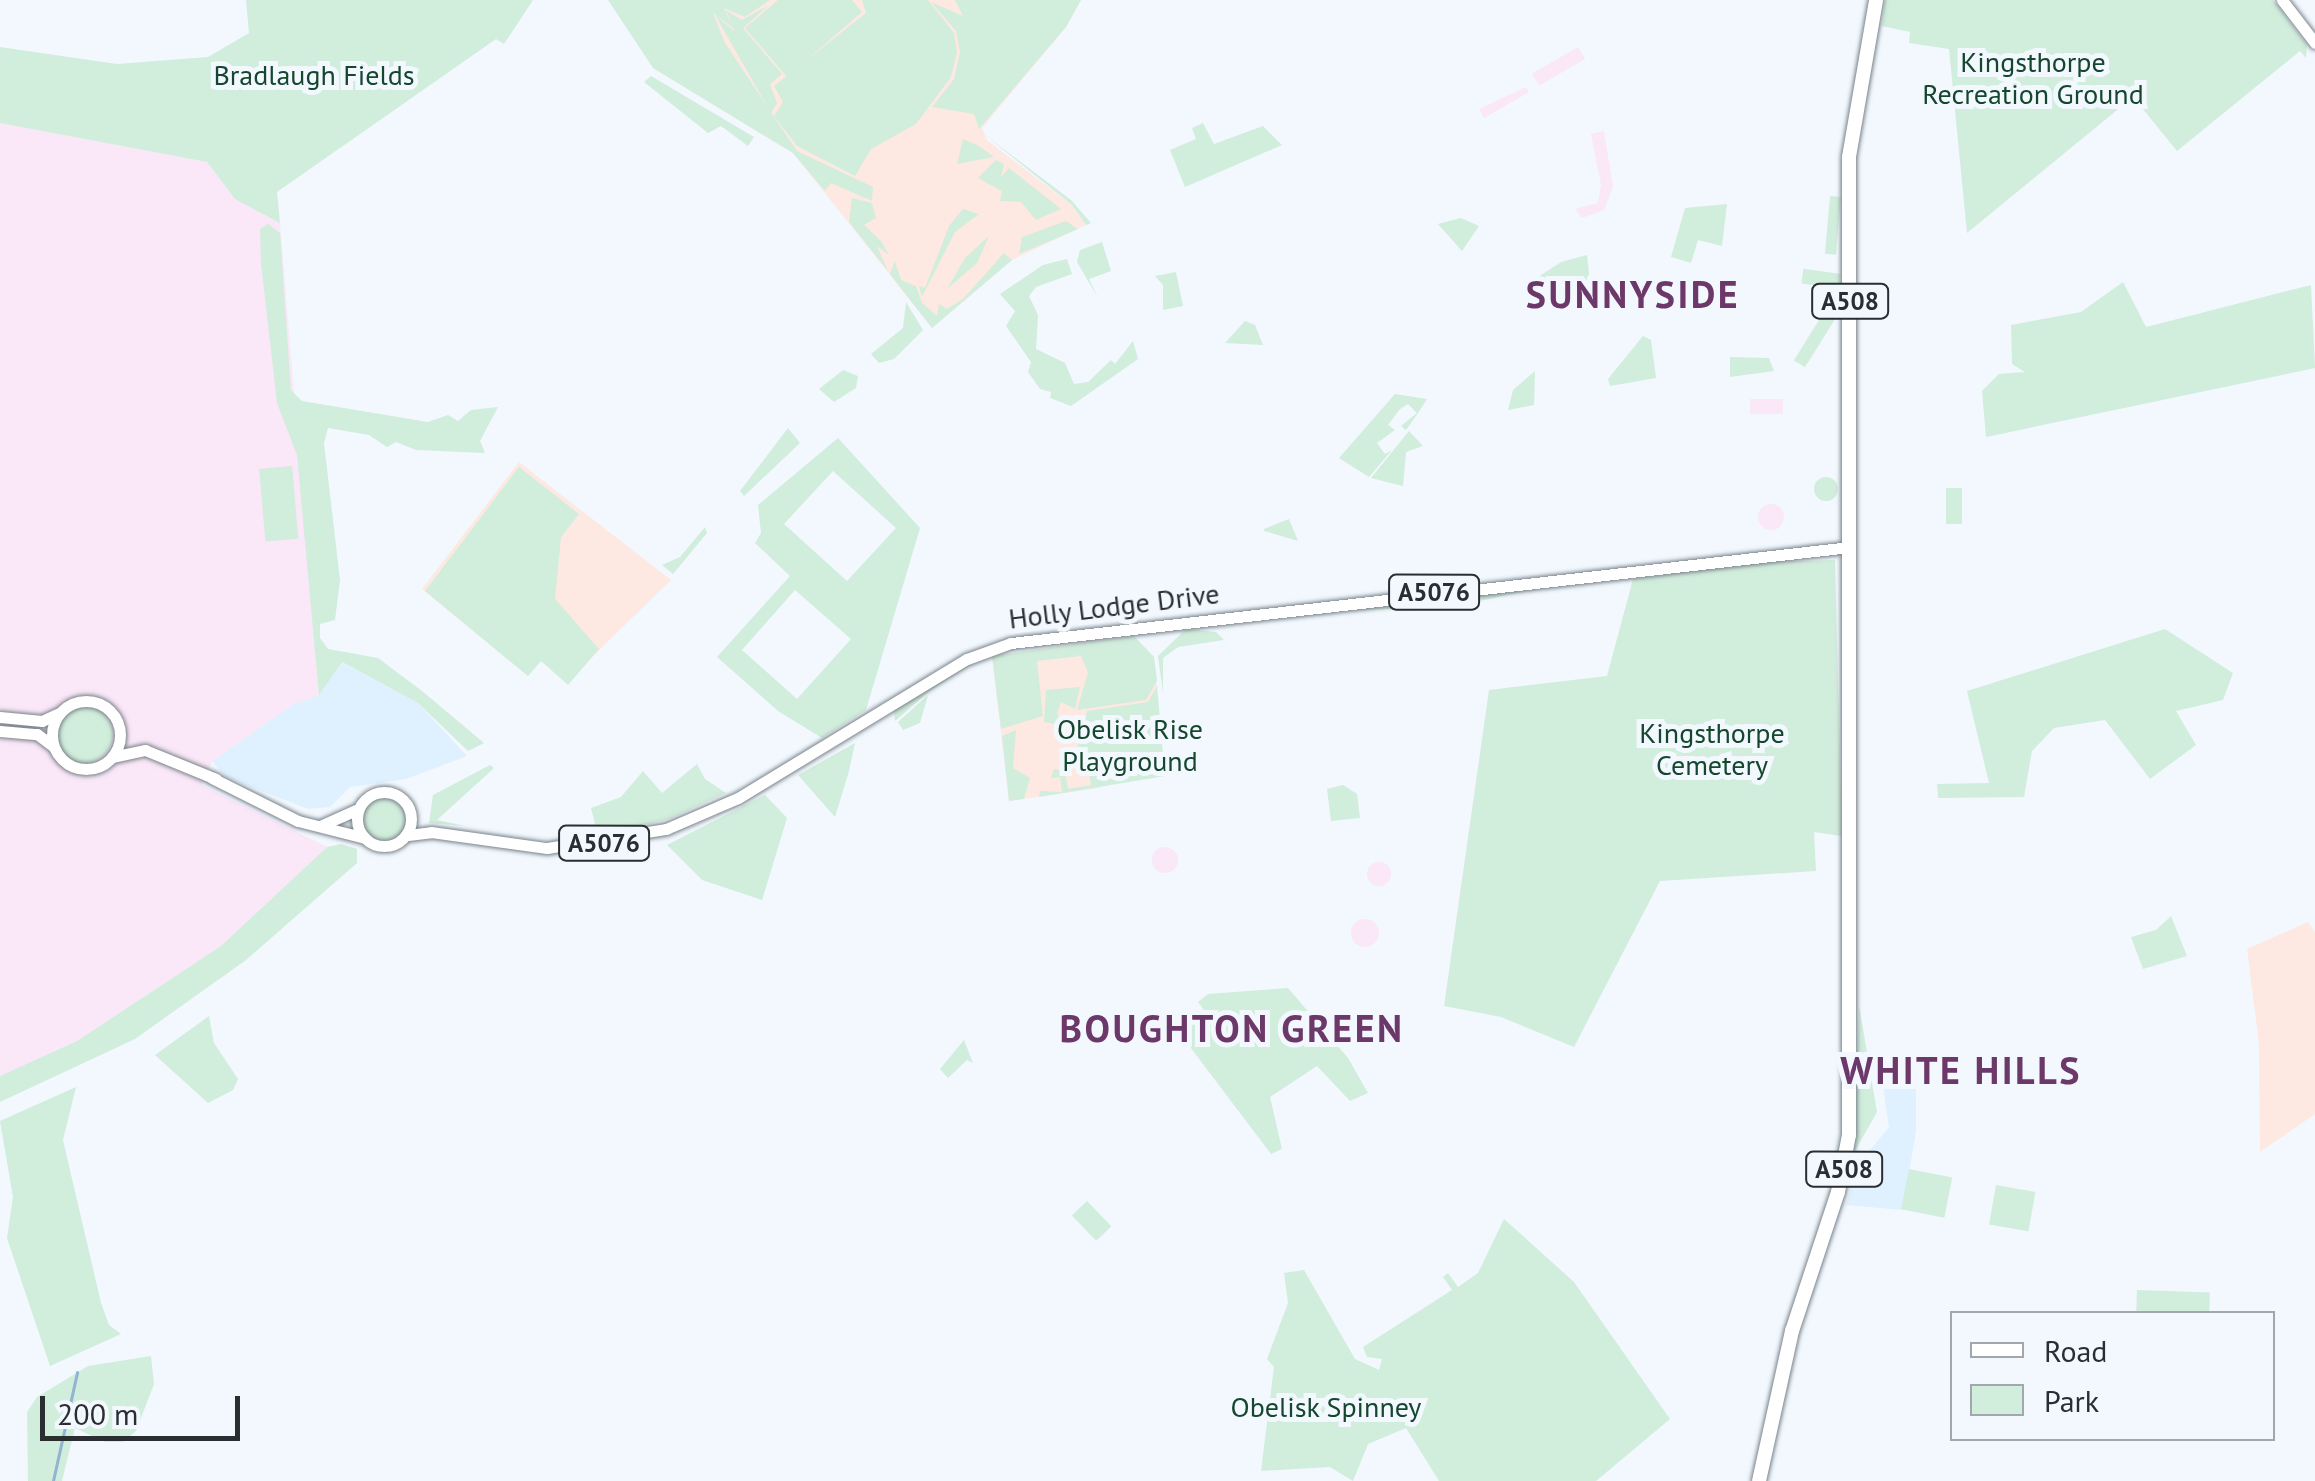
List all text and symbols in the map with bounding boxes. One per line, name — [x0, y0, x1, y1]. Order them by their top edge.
park label: Kingsthorpe Recreation Ground — [1922, 45, 2144, 111]
park label: Bradlaugh Fields — [213, 58, 415, 92]
district label: SUNNYSIDE — [1526, 271, 1740, 317]
road number: A508 — [1810, 281, 1890, 321]
road number: A5076 — [1386, 572, 1482, 612]
street label: Holly Lodge Drive — [1006, 576, 1222, 636]
park label: Obelisk Rise Playground — [1056, 712, 1204, 778]
park label: Kingsthorpe Cemetery — [1639, 716, 1785, 782]
road number: A5076 — [556, 823, 652, 863]
district label: BOUGHTON GREEN — [1059, 1005, 1405, 1051]
district label: WHITE HILLS — [1840, 1047, 2082, 1093]
road number: A508 — [1804, 1149, 1884, 1189]
legend — [1950, 1311, 2275, 1441]
text: Road — [2044, 1331, 2108, 1370]
scale bar — [45, 1376, 245, 1438]
text: Park — [2044, 1381, 2099, 1420]
park label: Obelisk Spinney — [1230, 1390, 1422, 1424]
text: 200 m — [57, 1394, 138, 1433]

